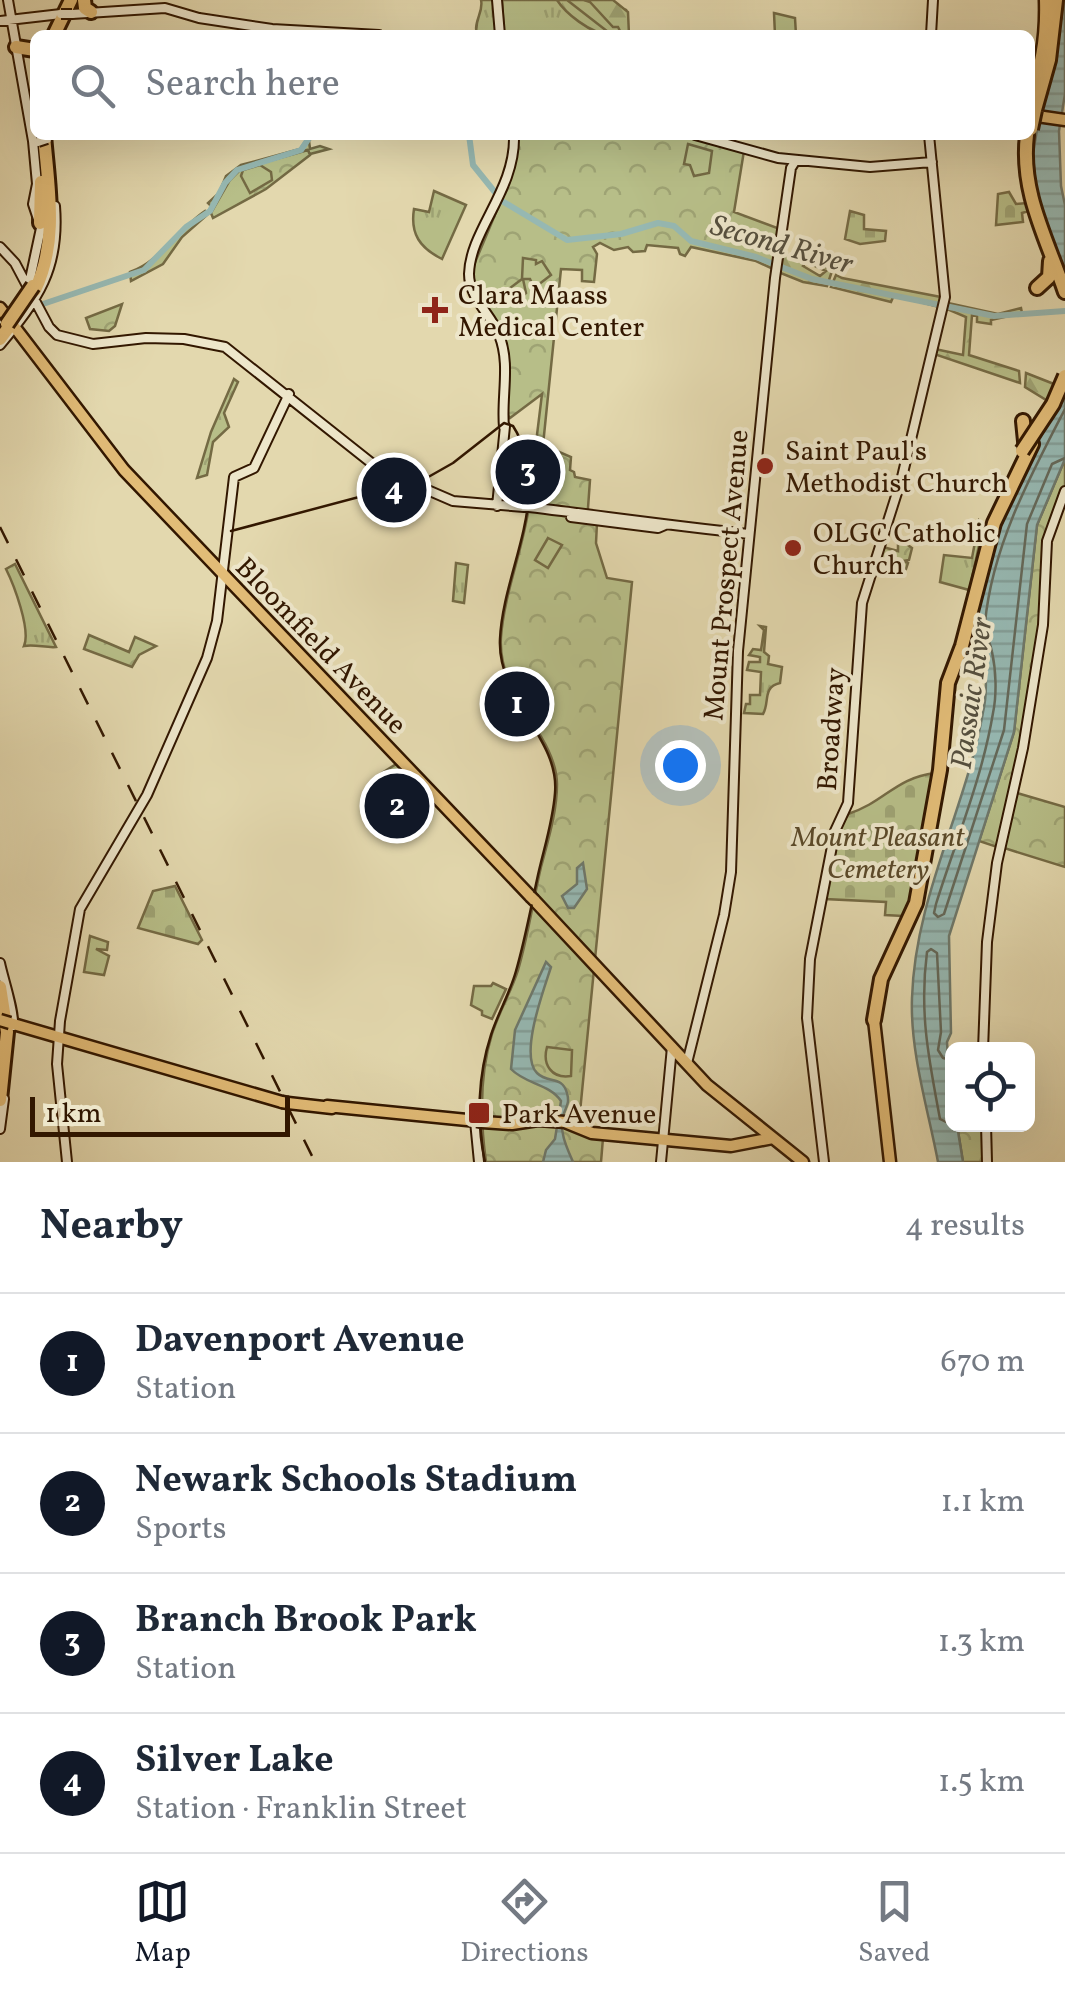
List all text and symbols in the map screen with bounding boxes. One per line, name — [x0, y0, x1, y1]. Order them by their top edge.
search box — [30, 30, 1035, 140]
icon: search — [65, 58, 120, 113]
text: Search here — [145, 59, 340, 112]
water label: Second River — [705, 205, 859, 287]
place label: Clara Maass Medical Center — [458, 277, 645, 348]
marker: Clara Maass Medical Center — [422, 297, 448, 323]
street label: Mount Prospect Avenue — [695, 428, 760, 722]
place label: Saint Paul's Methodist Church — [785, 433, 1008, 504]
pin: 3 — [496, 434, 560, 510]
pin: 4 — [362, 452, 426, 528]
marker: Saint Paul's Methodist Church — [754, 455, 776, 477]
place label: OLGC Catholic Church — [813, 515, 996, 586]
marker: OLGC Catholic Church — [782, 537, 804, 559]
street label: Bloomfield Avenue — [225, 550, 415, 744]
water label: Passaic River — [942, 614, 1005, 772]
pin: 1 — [484, 666, 550, 742]
street label: Broadway — [809, 666, 856, 792]
your location — [655, 740, 706, 791]
pin: 2 — [364, 768, 430, 844]
park label: Mount Pleasant Cemetery — [791, 819, 965, 890]
map controls — [945, 1042, 1035, 1132]
button: locate — [945, 1042, 1035, 1132]
scale bar — [30, 1092, 290, 1136]
text: 1 km — [45, 1095, 102, 1134]
place label: Park Avenue — [502, 1096, 656, 1135]
marker: Park Avenue — [466, 1100, 492, 1126]
text: Nearby — [40, 1198, 183, 1257]
text: 4 results — [905, 1205, 1025, 1249]
text: Davenport Avenue — [135, 1315, 465, 1368]
text: 1 — [66, 1341, 79, 1385]
text: 670 m — [941, 1341, 1025, 1385]
text: Station — [135, 1368, 236, 1412]
text: Newark Schools Stadium — [135, 1455, 577, 1508]
text: 2 — [64, 1481, 81, 1525]
text: 1.1 km — [940, 1481, 1025, 1525]
text: Sports — [135, 1508, 226, 1552]
text: Branch Brook Park — [135, 1595, 477, 1648]
text: 3 — [64, 1621, 81, 1665]
text: 1.3 km — [938, 1621, 1025, 1665]
text: Station — [135, 1648, 236, 1692]
text: Silver Lake — [135, 1735, 334, 1788]
text: 4 — [63, 1761, 82, 1805]
text: 1.5 km — [938, 1761, 1025, 1805]
text: Station · Franklin Street — [135, 1788, 467, 1832]
tab: Map — [135, 1874, 191, 1973]
tab: Directions — [460, 1874, 589, 1973]
tab: Saved — [858, 1874, 930, 1973]

